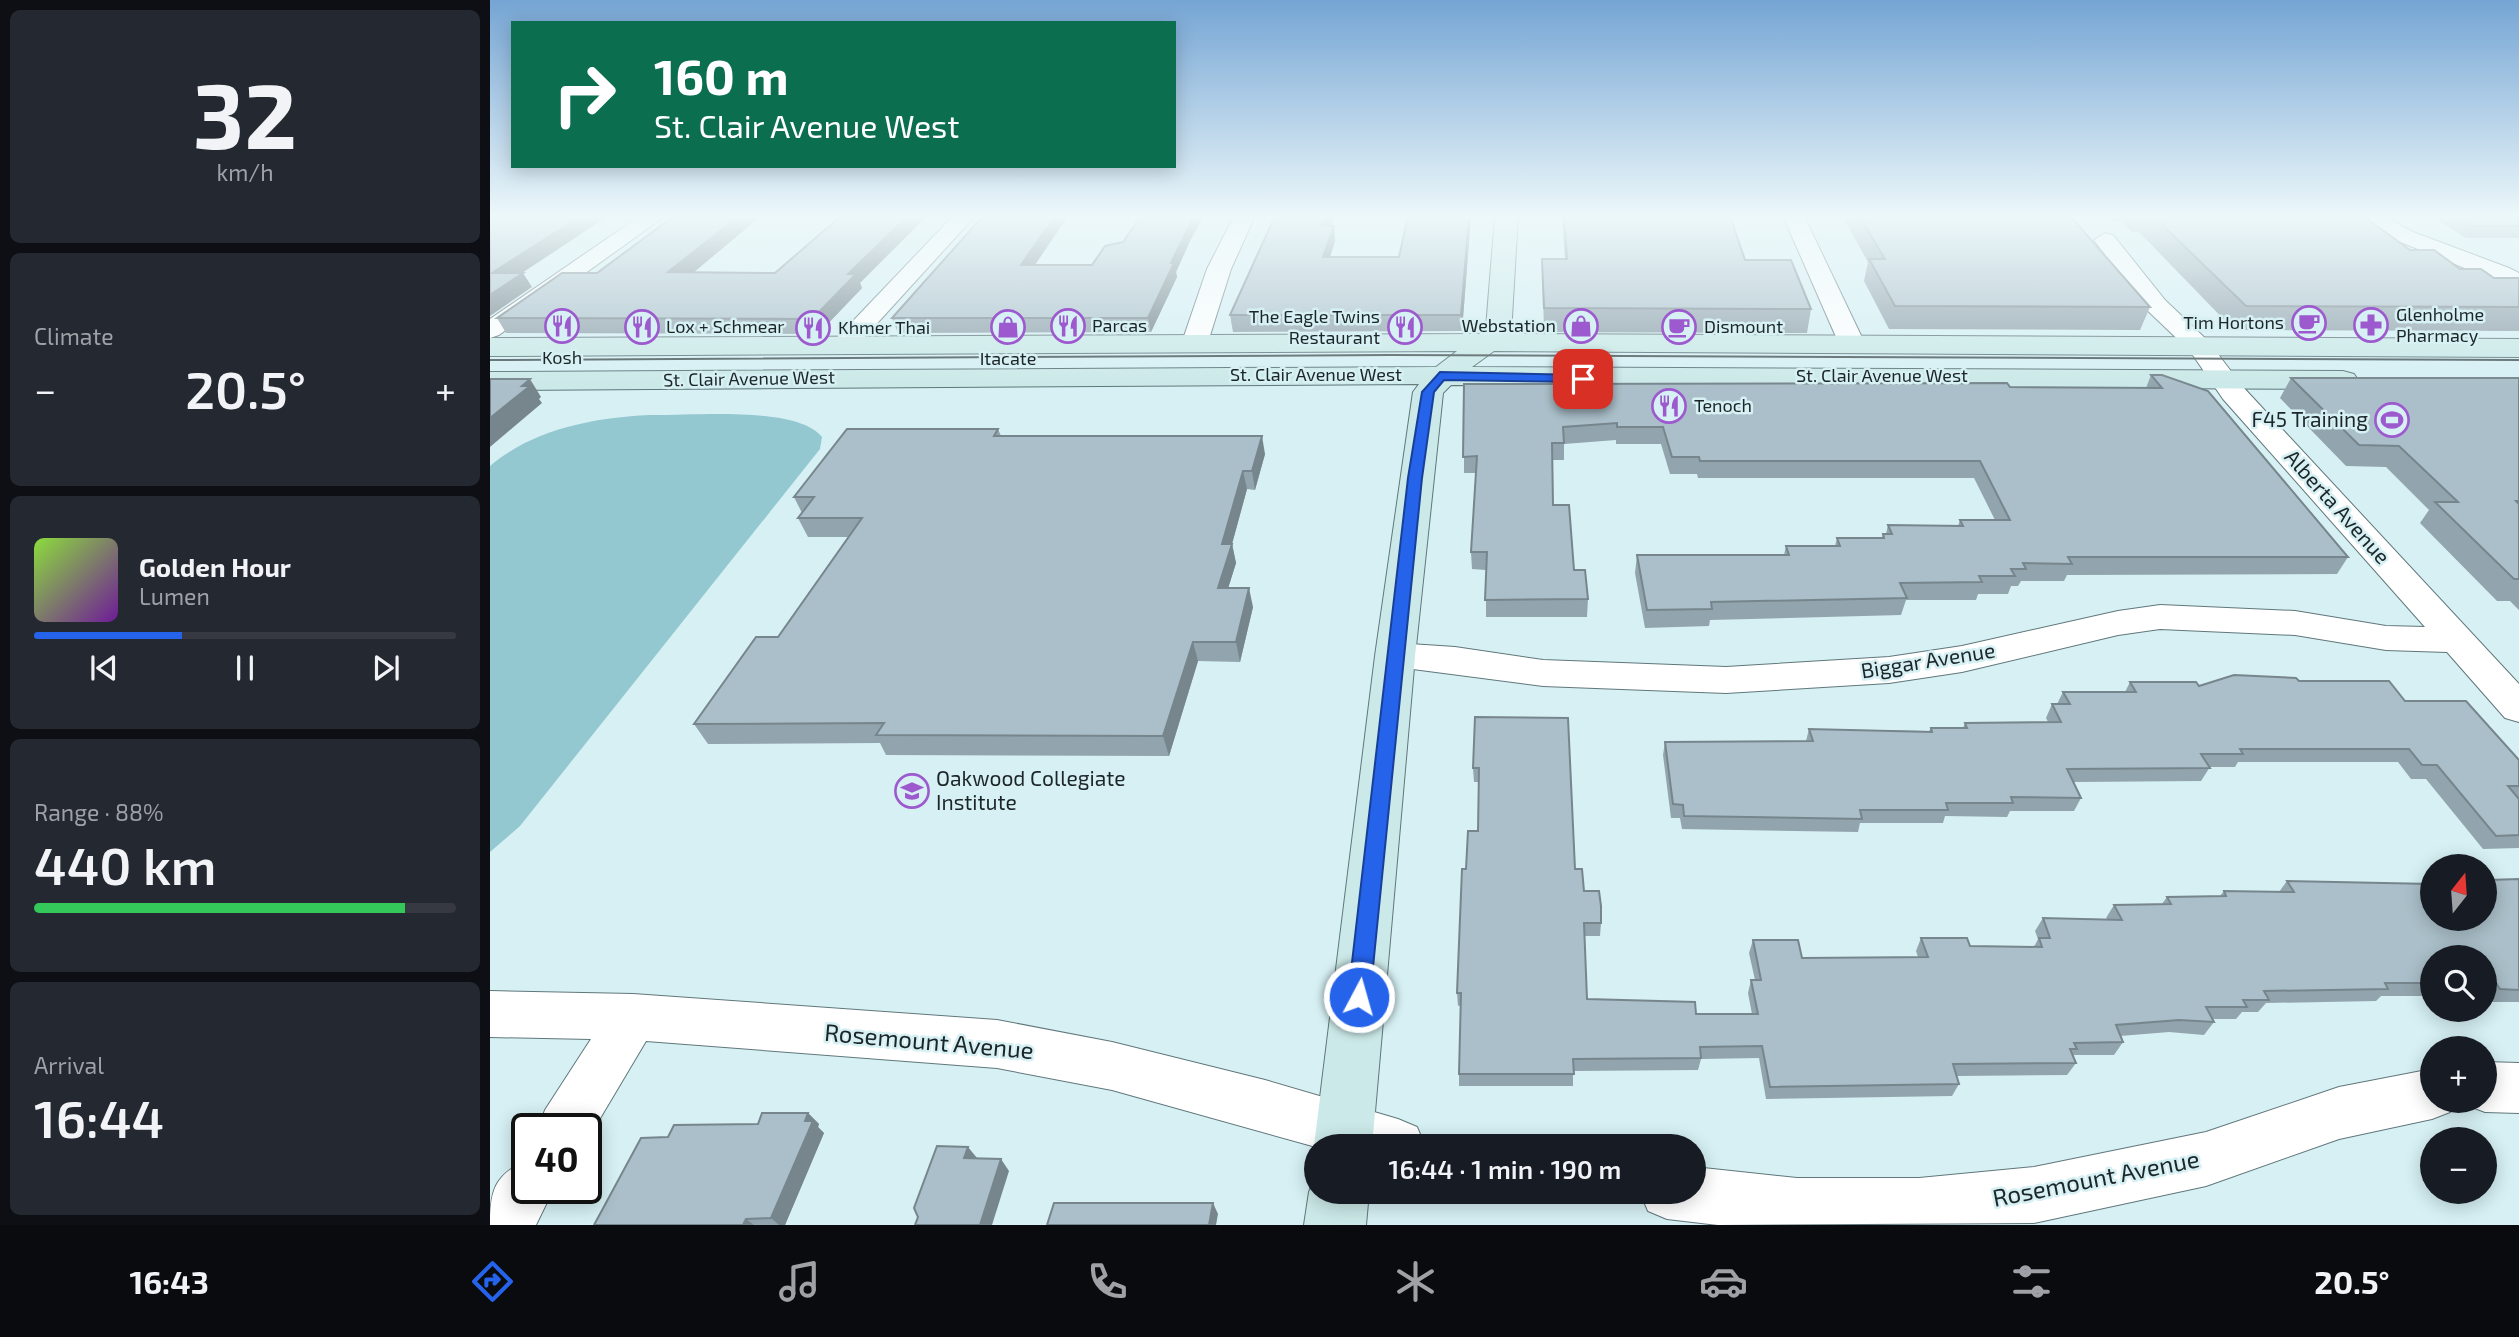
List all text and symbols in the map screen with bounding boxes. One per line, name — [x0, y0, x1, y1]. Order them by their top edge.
text: 160 m — [654, 46, 789, 105]
icon: right — [539, 49, 630, 140]
text: 32 — [193, 58, 297, 167]
text: St. Clair Avenue West — [654, 106, 960, 144]
text: km/h — [216, 158, 274, 186]
place label: Glenholme Pharmacy — [2396, 303, 2484, 346]
cafe icon: Tim Hortons — [2290, 304, 2328, 342]
place label: The Eagle Twins Restaurant — [1249, 305, 1380, 348]
pharmacy icon: Glenholme Pharmacy — [2352, 306, 2390, 344]
restaurant icon: Kosh — [543, 307, 581, 345]
restaurant icon: Parcas — [1049, 307, 1087, 345]
shop icon: Webstation — [1562, 307, 1600, 345]
restaurant icon: Lox + Schmear — [623, 308, 661, 346]
shop icon: Itacate — [989, 308, 1027, 346]
restaurant icon: The Eagle Twins Restaurant — [1386, 308, 1424, 346]
cafe icon: Dismount — [1660, 308, 1698, 346]
restaurant icon: Khmer Thai — [794, 309, 832, 347]
place label: Tim Hortons — [2183, 311, 2284, 333]
place label: Parcas — [1092, 314, 1147, 336]
place label: Webstation — [1461, 314, 1556, 336]
place label: Lox + Schmear — [666, 315, 785, 337]
place label: Dismount — [1704, 315, 1783, 337]
place label: Khmer Thai — [838, 316, 930, 338]
text: Climate — [34, 322, 114, 350]
place label: Kosh — [542, 346, 582, 368]
place label: Itacate — [980, 347, 1036, 369]
pin — [1553, 349, 1613, 409]
text: 20.5° — [185, 357, 306, 419]
icon: arrive — [1564, 360, 1602, 398]
street label: St. Clair Avenue West — [1230, 363, 1402, 385]
street label: St. Clair Avenue West — [1796, 364, 1968, 386]
street label: St. Clair Avenue West — [663, 365, 835, 390]
text: − — [34, 366, 56, 412]
text: + — [435, 366, 456, 412]
restaurant icon: Tenoch — [1650, 387, 1688, 425]
place label: Tenoch — [1694, 394, 1752, 416]
sports icon: F45 Training — [2373, 401, 2411, 439]
place label: F45 Training — [2252, 406, 2368, 431]
street label: Alberta Avenue — [2280, 444, 2396, 568]
text: Golden Hour — [139, 551, 291, 582]
text: Lumen — [139, 582, 210, 610]
street label: Biggar Avenue — [1859, 637, 1997, 682]
icon: previous — [85, 649, 123, 687]
icon: pause — [226, 649, 264, 687]
icon: next — [367, 649, 405, 687]
place label: Oakwood Collegiate Institute — [936, 765, 1125, 814]
school or university icon: Oakwood Collegiate Institute — [893, 772, 931, 810]
text: Range · 88% — [34, 798, 163, 826]
text: 440 km — [34, 833, 217, 895]
north arrow — [2420, 854, 2497, 931]
map controls — [2420, 854, 2497, 1204]
button: search — [2420, 945, 2497, 1022]
position arrow — [1322, 960, 1396, 1034]
street label: Rosemount Avenue — [823, 1017, 1035, 1064]
button: + — [2420, 1036, 2497, 1113]
text: Arrival — [34, 1051, 104, 1079]
text: 16:44 — [34, 1086, 164, 1148]
speed limit sign: 40 — [511, 1113, 602, 1204]
button: − — [2420, 1127, 2497, 1204]
street label: Rosemount Avenue — [1990, 1143, 2202, 1212]
text: 16:44 · 1 min · 190 m — [1389, 1153, 1621, 1184]
icon: directions — [468, 1257, 517, 1306]
icon: music — [775, 1257, 824, 1306]
icon: phone — [1083, 1257, 1132, 1306]
icon: climate — [1391, 1257, 1440, 1306]
icon: car — [1699, 1257, 1748, 1306]
icon: filters — [2007, 1257, 2056, 1306]
text: 16:43 — [129, 1262, 209, 1300]
text: 20.5° — [2314, 1262, 2390, 1300]

